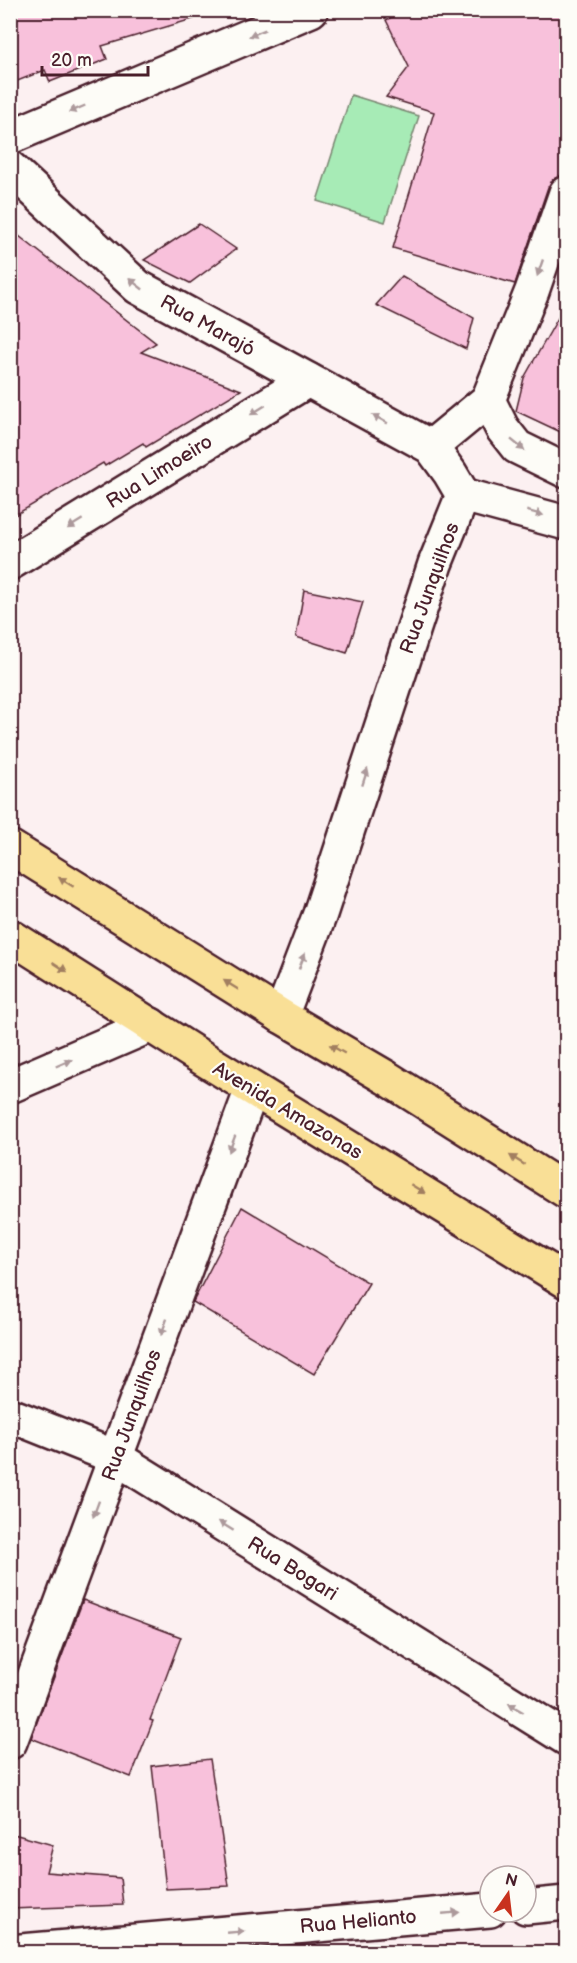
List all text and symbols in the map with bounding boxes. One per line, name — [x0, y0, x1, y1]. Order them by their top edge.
one-way arrow — [247, 28, 265, 38]
scale bar — [42, 39, 148, 77]
text: 20 m — [51, 50, 92, 71]
one-way arrow — [68, 105, 86, 114]
one-way arrow — [535, 259, 545, 277]
one-way arrow — [128, 277, 144, 290]
street label: Rua Marajó — [156, 290, 259, 362]
one-way arrow — [250, 405, 266, 416]
one-way arrow — [371, 414, 388, 424]
street label: Rua Limoeiro — [102, 430, 217, 514]
one-way arrow — [510, 439, 526, 452]
one-way arrow — [526, 509, 544, 519]
one-way arrow — [67, 518, 83, 529]
street label: Rua Junquilhos — [395, 519, 465, 657]
one-way arrow — [361, 768, 370, 786]
one-way arrow — [58, 876, 74, 887]
one-way arrow — [297, 952, 307, 970]
one-way arrow — [52, 962, 68, 973]
one-way arrow — [223, 980, 239, 991]
one-way arrow — [329, 1043, 345, 1054]
street label: Avenida Amazonas — [208, 1057, 367, 1165]
one-way arrow — [56, 1058, 74, 1068]
one-way arrow — [227, 1135, 237, 1153]
one-way arrow — [509, 1154, 525, 1165]
one-way arrow — [410, 1184, 426, 1195]
one-way arrow — [159, 1318, 169, 1336]
street label: Rua Junquilhos — [97, 1346, 167, 1484]
one-way arrow — [91, 1501, 101, 1519]
one-way arrow — [218, 1521, 235, 1532]
street label: Rua Bogari — [243, 1532, 342, 1606]
one-way arrow — [508, 1702, 524, 1713]
north arrow — [478, 1864, 538, 1924]
text: N — [503, 1870, 519, 1892]
street label: Rua Helianto — [299, 1905, 418, 1939]
one-way arrow — [442, 1908, 461, 1918]
one-way arrow — [227, 1927, 246, 1937]

